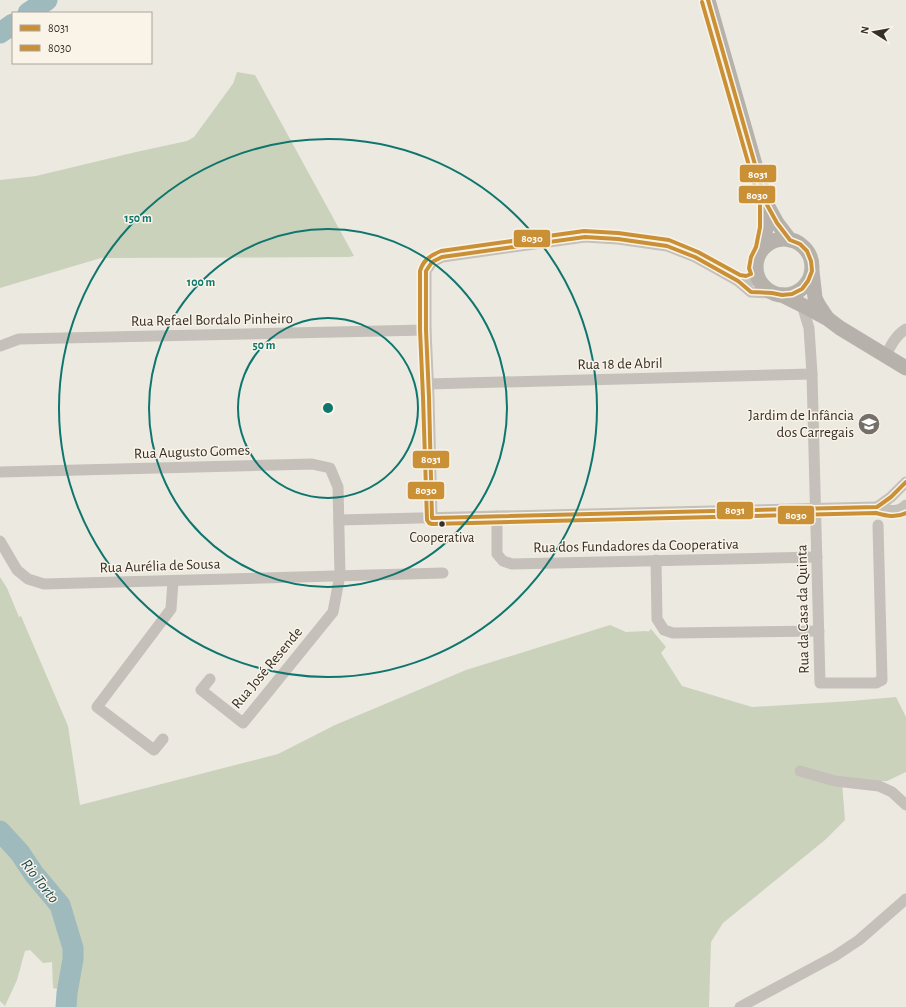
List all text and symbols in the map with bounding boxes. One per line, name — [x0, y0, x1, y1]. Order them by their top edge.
legend — [12, 12, 152, 64]
north arrow — [854, 12, 894, 52]
text: 8031 — [48, 22, 69, 34]
text: N — [859, 25, 871, 35]
text: 8030 — [48, 42, 71, 54]
line badge: 8031 — [739, 164, 777, 183]
text: 8031 — [748, 169, 768, 180]
line badge: 8030 — [738, 185, 776, 204]
text: 8030 — [746, 190, 768, 201]
text: 150 m — [124, 212, 152, 224]
line badge: 8030 — [513, 229, 551, 248]
text: 8030 — [521, 233, 543, 244]
text: 100 m — [187, 276, 215, 288]
street label: Rua Refael Bordalo Pinheiro — [131, 311, 293, 329]
text: 50 m — [253, 339, 276, 351]
street label: Rua 18 de Abril — [577, 356, 663, 372]
centre of rings — [321, 401, 335, 415]
place label: Jardim de Infância dos Carregais — [748, 408, 854, 440]
school or university icon: Jardim de Infância dos Carregais — [856, 411, 882, 437]
street label: Rua Augusto Gomes — [134, 442, 250, 462]
line badge: 8031 — [412, 450, 450, 469]
text: 8031 — [421, 454, 441, 465]
line badge: 8030 — [407, 481, 445, 500]
text: 8030 — [415, 485, 437, 496]
line badge: 8031 — [716, 501, 754, 520]
text: 8031 — [725, 505, 745, 516]
line badge: 8030 — [777, 505, 815, 525]
text: 8030 — [785, 510, 807, 521]
marker: Cooperativa — [437, 519, 447, 529]
place label: Cooperativa — [409, 531, 475, 545]
street label: Rua dos Fundadores da Cooperativa — [533, 537, 739, 555]
street label: Rua da Casa da Quinta — [794, 544, 812, 674]
street label: Rua Aurélia de Sousa — [99, 556, 221, 576]
street label: Rua José Resende — [229, 624, 305, 712]
water label: Rio Torto — [18, 856, 62, 906]

